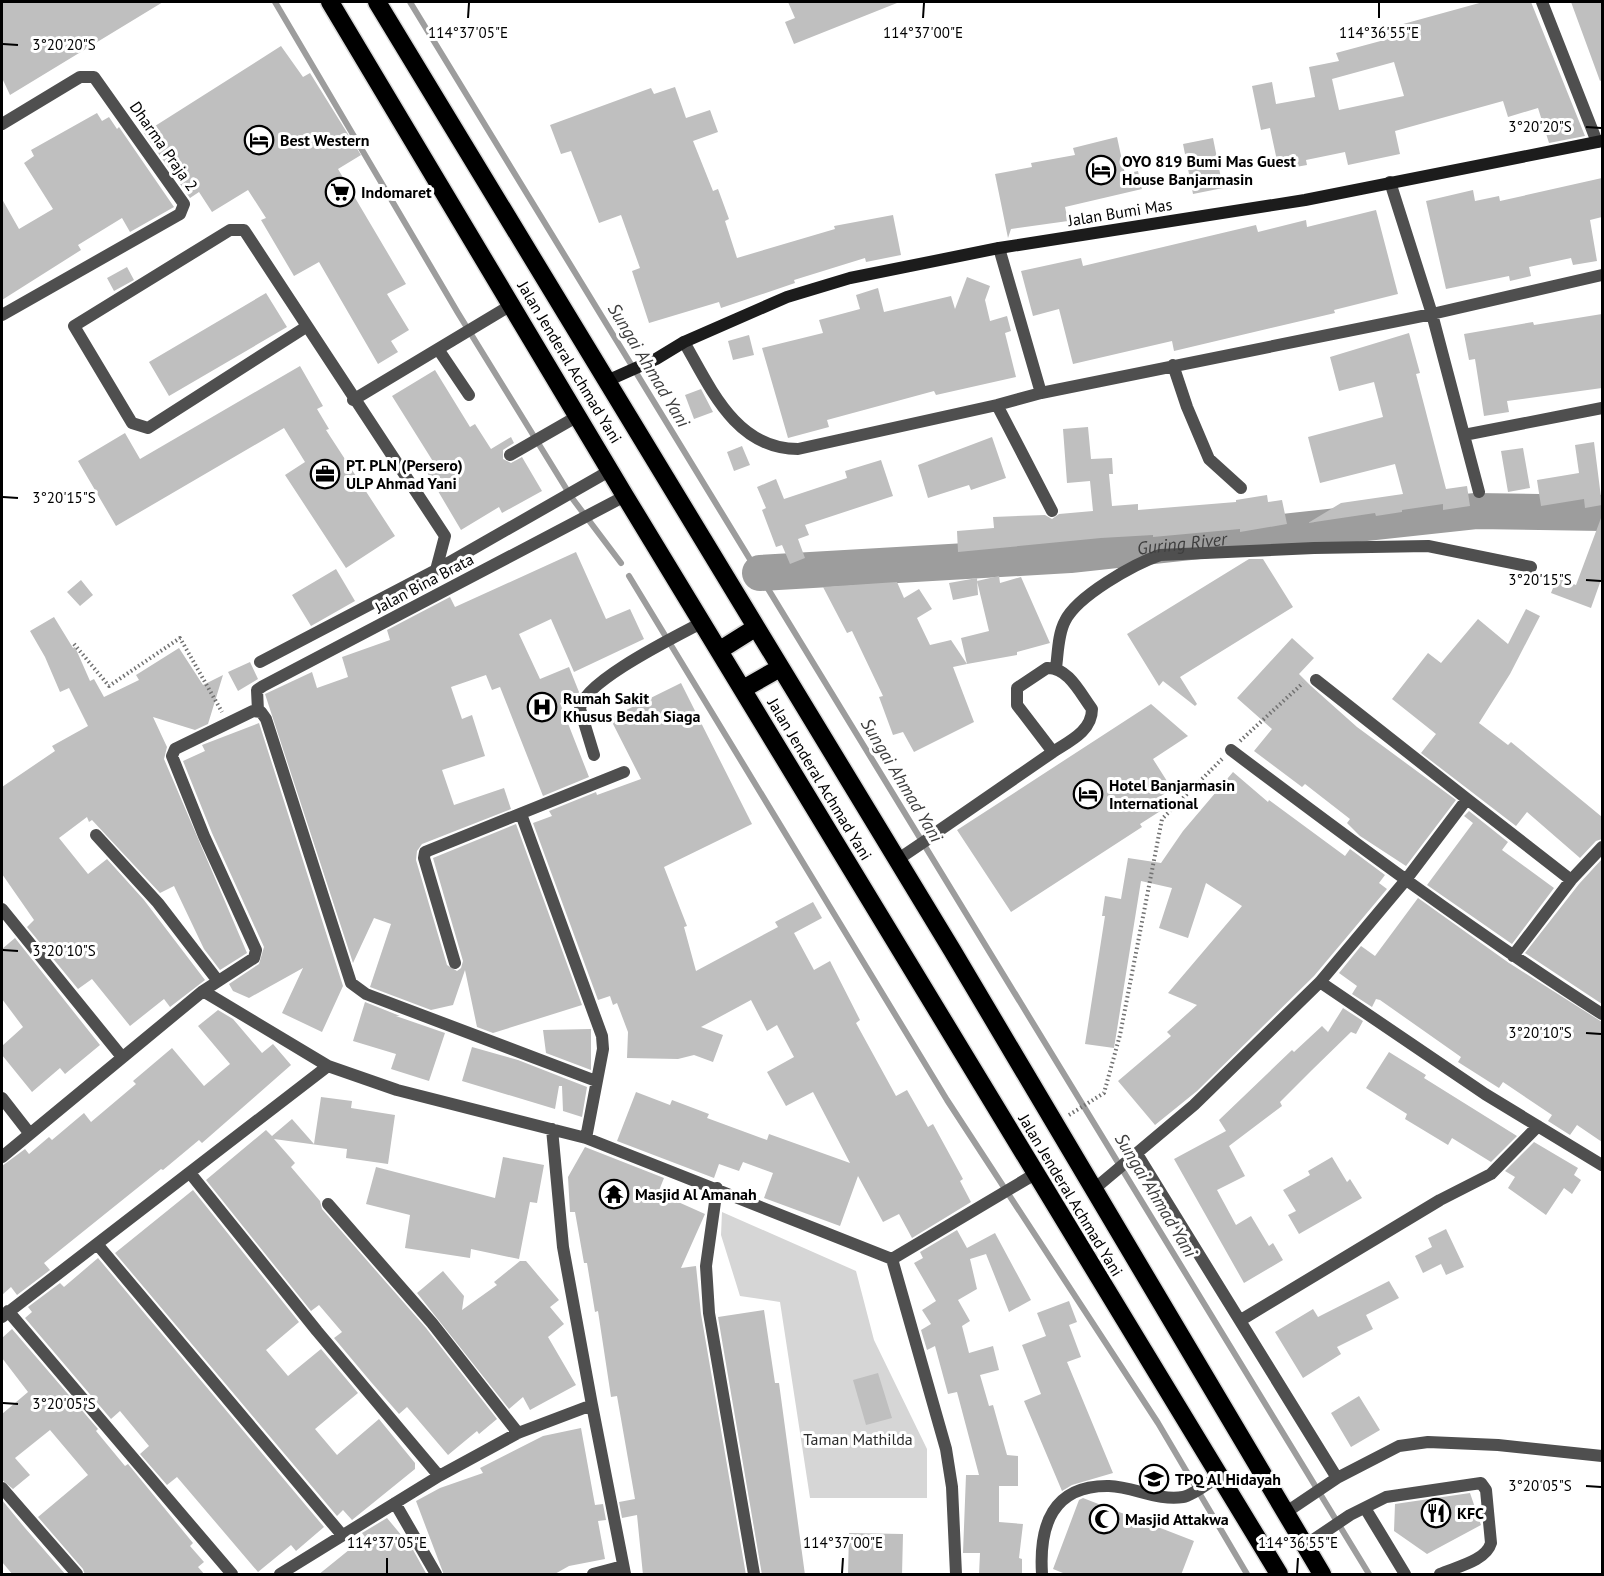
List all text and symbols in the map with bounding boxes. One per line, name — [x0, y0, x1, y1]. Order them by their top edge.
text: 114°37'05"E — [428, 23, 508, 42]
text: 114°37'00"E — [883, 23, 963, 42]
text: 114°36'55"E — [1339, 23, 1419, 42]
text: 3°20'20"S — [32, 35, 96, 54]
street label: Dharma Praja 2 — [126, 97, 202, 195]
text: 3°20'20"S — [1508, 117, 1572, 136]
hotel icon: Best Western — [243, 124, 275, 156]
place label: Best Western — [280, 130, 369, 150]
place label: OYO 819 Bumi Mas Guest House Banjarmasin — [1122, 151, 1296, 189]
hotel icon: OYO 819 Bumi Mas Guest House Banjarmasin — [1085, 154, 1117, 186]
supermarket icon: Indomaret — [324, 176, 356, 208]
place label: Indomaret — [361, 182, 432, 202]
street label: Jalan Bumi Mas — [1066, 194, 1174, 230]
street label: Jalan Jenderal Achmad Yani — [513, 276, 626, 447]
water label: Sungai Ahmad Yani — [603, 299, 696, 432]
place label: PT. PLN (Persero) ULP Ahmad Yani — [346, 455, 463, 493]
office icon: PT. PLN (Persero) ULP Ahmad Yani — [309, 458, 341, 490]
text: 3°20'15"S — [32, 488, 96, 507]
water label: Guring River — [1136, 526, 1229, 559]
street label: Jalan Bina Brata — [370, 549, 477, 618]
text: 3°20'15"S — [1508, 570, 1572, 589]
place label: Rumah Sakit Khusus Bedah Siaga — [563, 688, 701, 726]
hospital icon: Rumah Sakit Khusus Bedah Siaga — [526, 691, 558, 723]
street label: Jalan Jenderal Achmad Yani — [763, 693, 876, 864]
water label: Sungai Ahmad Yani — [856, 714, 949, 847]
place label: Hotel Banjarmasin International — [1109, 775, 1235, 813]
hotel icon: Hotel Banjarmasin International — [1072, 778, 1104, 810]
text: 3°20'10"S — [32, 941, 96, 960]
text: 3°20'10"S — [1508, 1023, 1572, 1042]
street label: Jalan Jenderal Achmad Yani — [1014, 1109, 1127, 1280]
water label: Sungai Ahmad Yani — [1110, 1129, 1203, 1262]
temple icon: Masjid Al Amanah — [598, 1178, 630, 1210]
place label: Masjid Al Amanah — [635, 1184, 757, 1204]
text: 3°20'05"S — [32, 1394, 96, 1413]
park label: Taman Mathilda — [803, 1429, 913, 1449]
school or university icon: TPQ Al Hidayah — [1138, 1463, 1170, 1495]
place label: TPQ Al Hidayah — [1175, 1469, 1281, 1489]
text: 3°20'05"S — [1508, 1476, 1572, 1495]
restaurant icon: KFC — [1420, 1497, 1452, 1529]
mosque icon: Masjid Attakwa — [1088, 1503, 1120, 1535]
place label: KFC — [1457, 1503, 1484, 1523]
place label: Masjid Attakwa — [1125, 1509, 1229, 1529]
text: 114°37'05"E — [347, 1533, 427, 1552]
text: 114°37'00"E — [803, 1533, 883, 1552]
text: 114°36'55"E — [1258, 1533, 1338, 1552]

